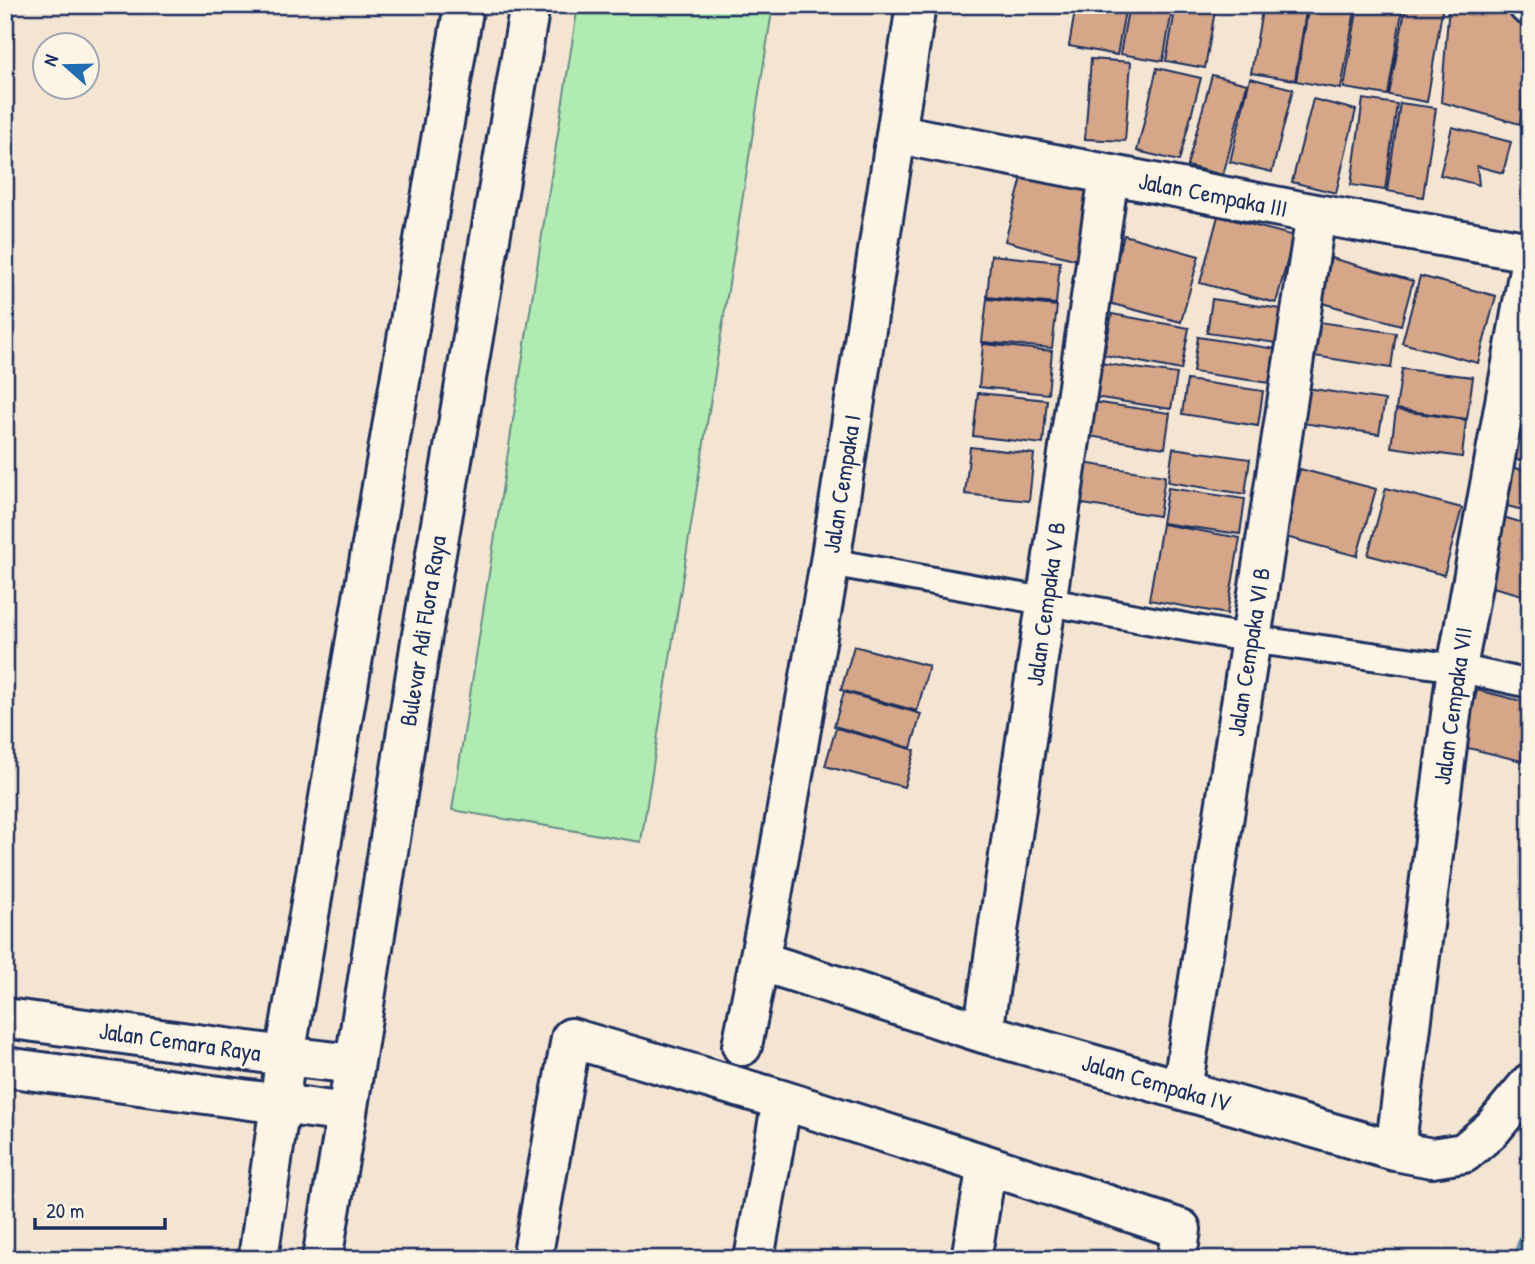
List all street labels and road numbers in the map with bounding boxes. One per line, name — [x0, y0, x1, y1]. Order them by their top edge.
street label: Jalan Cempaka III — [1136, 164, 1290, 224]
street label: Jalan Cempaka I — [814, 412, 868, 555]
street label: Jalan Cempaka V B — [1018, 520, 1072, 688]
street label: Bulevar Adi Flora Raya — [391, 533, 453, 728]
street label: Jalan Cempaka VI B — [1219, 565, 1277, 739]
street label: Jalan Cempaka VII — [1425, 625, 1479, 787]
street label: Jalan Cemara Raya — [97, 1014, 263, 1068]
street label: Jalan Cempaka IV — [1078, 1046, 1235, 1119]

